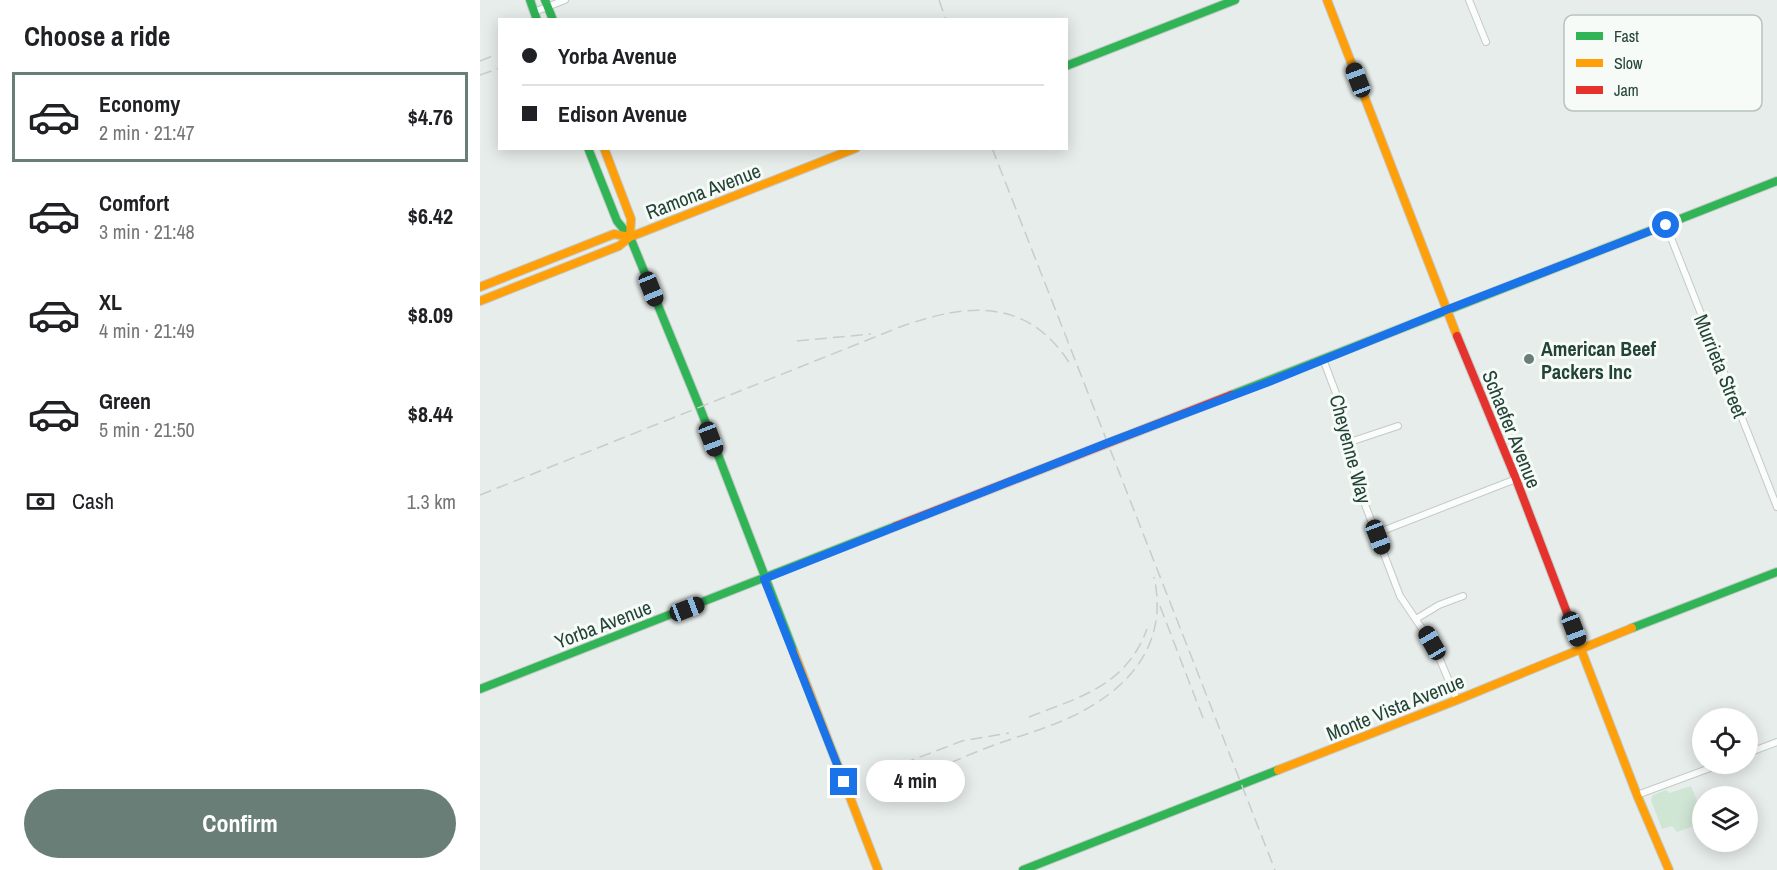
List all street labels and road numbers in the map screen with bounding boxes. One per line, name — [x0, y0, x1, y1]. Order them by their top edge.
street label: Ramona Avenue — [642, 157, 764, 225]
street label: Murrieta Street — [1688, 310, 1754, 422]
street label: Schaefer Avenue — [1476, 366, 1548, 492]
street label: Cheyenne Way — [1324, 392, 1379, 507]
street label: Yorba Avenue — [551, 593, 655, 655]
street label: Monte Vista Avenue — [1322, 667, 1468, 747]

